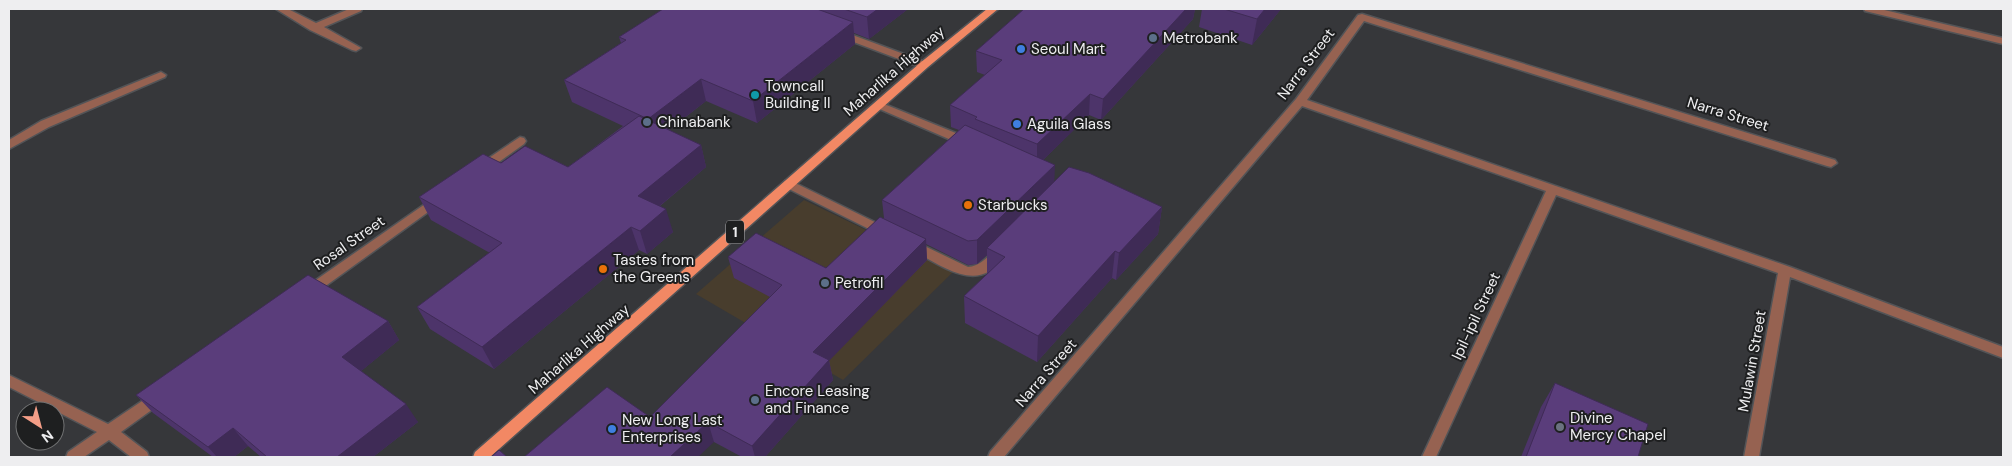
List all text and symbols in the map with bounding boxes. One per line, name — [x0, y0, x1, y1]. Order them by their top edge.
street label: Maharlika Highway — [839, 21, 949, 121]
street label: Narra Street — [1273, 24, 1339, 104]
place label: Metrobank — [1163, 28, 1238, 48]
marker: Metrobank — [1147, 32, 1159, 44]
place label: Seoul Mart — [1031, 39, 1105, 59]
marker: Seoul Mart — [1015, 43, 1027, 55]
place label: Towncall Building II — [765, 76, 831, 113]
marker: Towncall Building II — [749, 89, 761, 101]
street label: Narra Street — [1685, 92, 1771, 136]
place label: Chinabank — [657, 112, 731, 132]
place label: Aguila Glass — [1027, 114, 1111, 134]
marker: Chinabank — [641, 116, 653, 128]
marker: Aguila Glass — [1011, 118, 1023, 130]
place label: Starbucks — [978, 195, 1048, 215]
marker: Starbucks — [962, 199, 974, 211]
street label: Rosal Street — [309, 211, 389, 275]
road number: 1 — [726, 220, 744, 243]
place label: Tastes from the Greens — [613, 250, 694, 287]
marker: Tastes from the Greens — [597, 263, 609, 275]
street label: Ipil-ipil Street — [1447, 269, 1505, 363]
place label: Petrofil — [835, 273, 883, 293]
marker: Petrofil — [819, 277, 831, 289]
street label: Maharlika Highway — [524, 299, 634, 399]
street label: Mulawin Street — [1733, 309, 1771, 413]
street label: Narra Street — [1011, 335, 1081, 411]
place label: Encore Leasing and Finance — [765, 381, 870, 418]
marker: Encore Leasing and Finance — [749, 394, 761, 406]
north arrow — [15, 401, 65, 451]
place label: Divine Mercy Chapel — [1570, 408, 1666, 445]
place label: New Long Last Enterprises — [622, 410, 723, 447]
marker: Divine Mercy Chapel — [1554, 421, 1566, 433]
marker: New Long Last Enterprises — [606, 423, 618, 435]
text: N — [38, 426, 57, 447]

